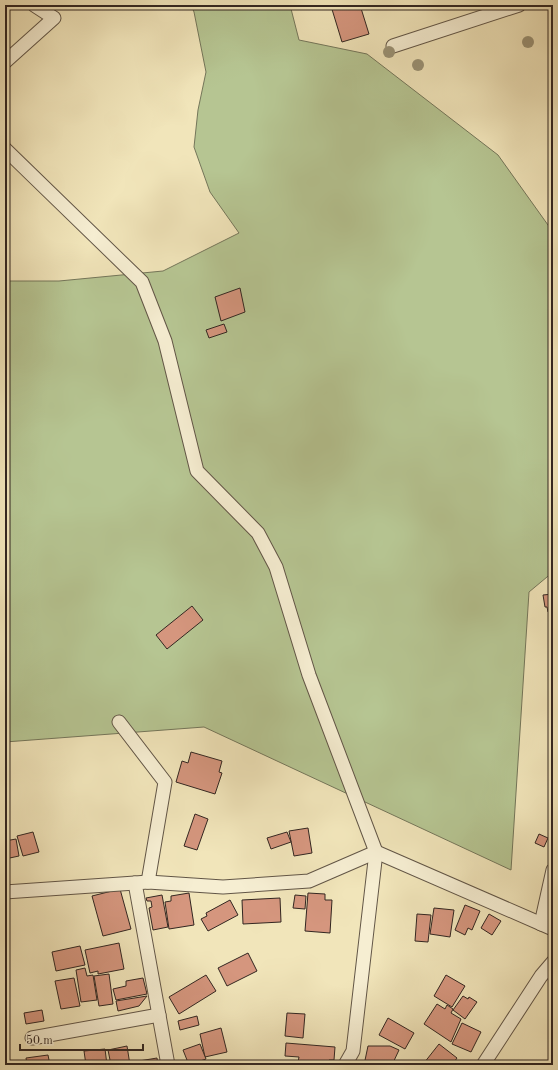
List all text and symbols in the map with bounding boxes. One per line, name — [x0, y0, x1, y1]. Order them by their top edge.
scale bar — [20, 1026, 143, 1052]
text: 50 m — [26, 1034, 53, 1047]

